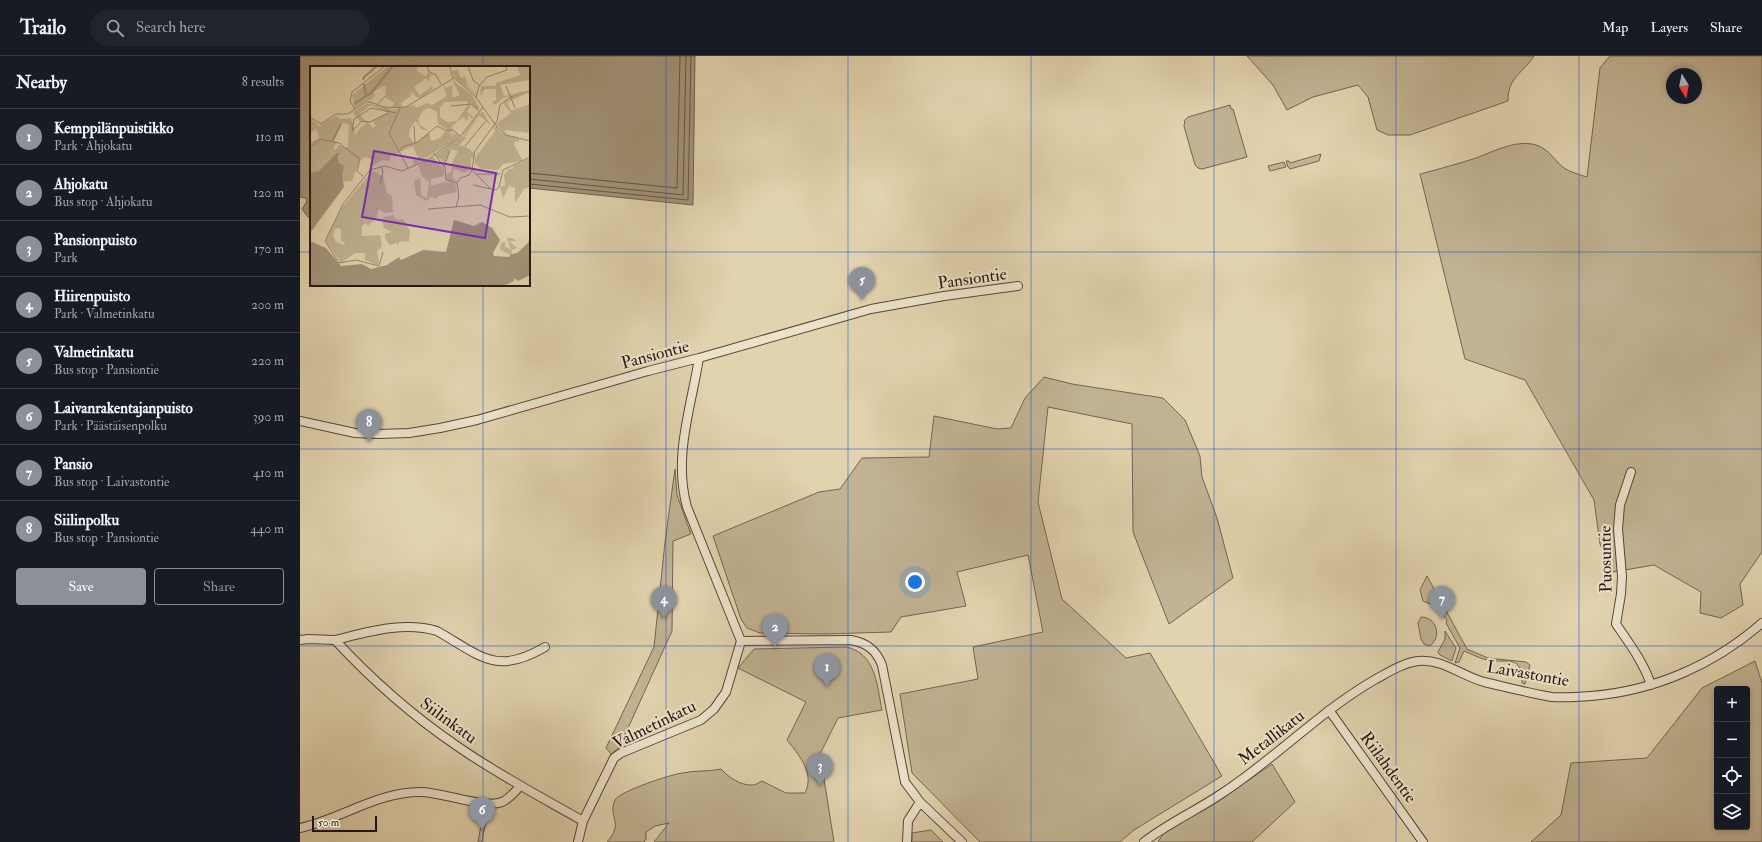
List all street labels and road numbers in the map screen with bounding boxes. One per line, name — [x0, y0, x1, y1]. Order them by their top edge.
street label: Pansiontie — [936, 263, 1008, 294]
street label: Pansiontie — [619, 335, 691, 374]
street label: Puosuntie — [1594, 525, 1617, 593]
street label: Laivastontie — [1485, 656, 1571, 691]
street label: Siilinkatu — [416, 693, 481, 748]
street label: Valmetinkatu — [609, 695, 700, 754]
street label: Metallikatu — [1234, 705, 1309, 770]
street label: Riilahdentie — [1356, 728, 1421, 807]

